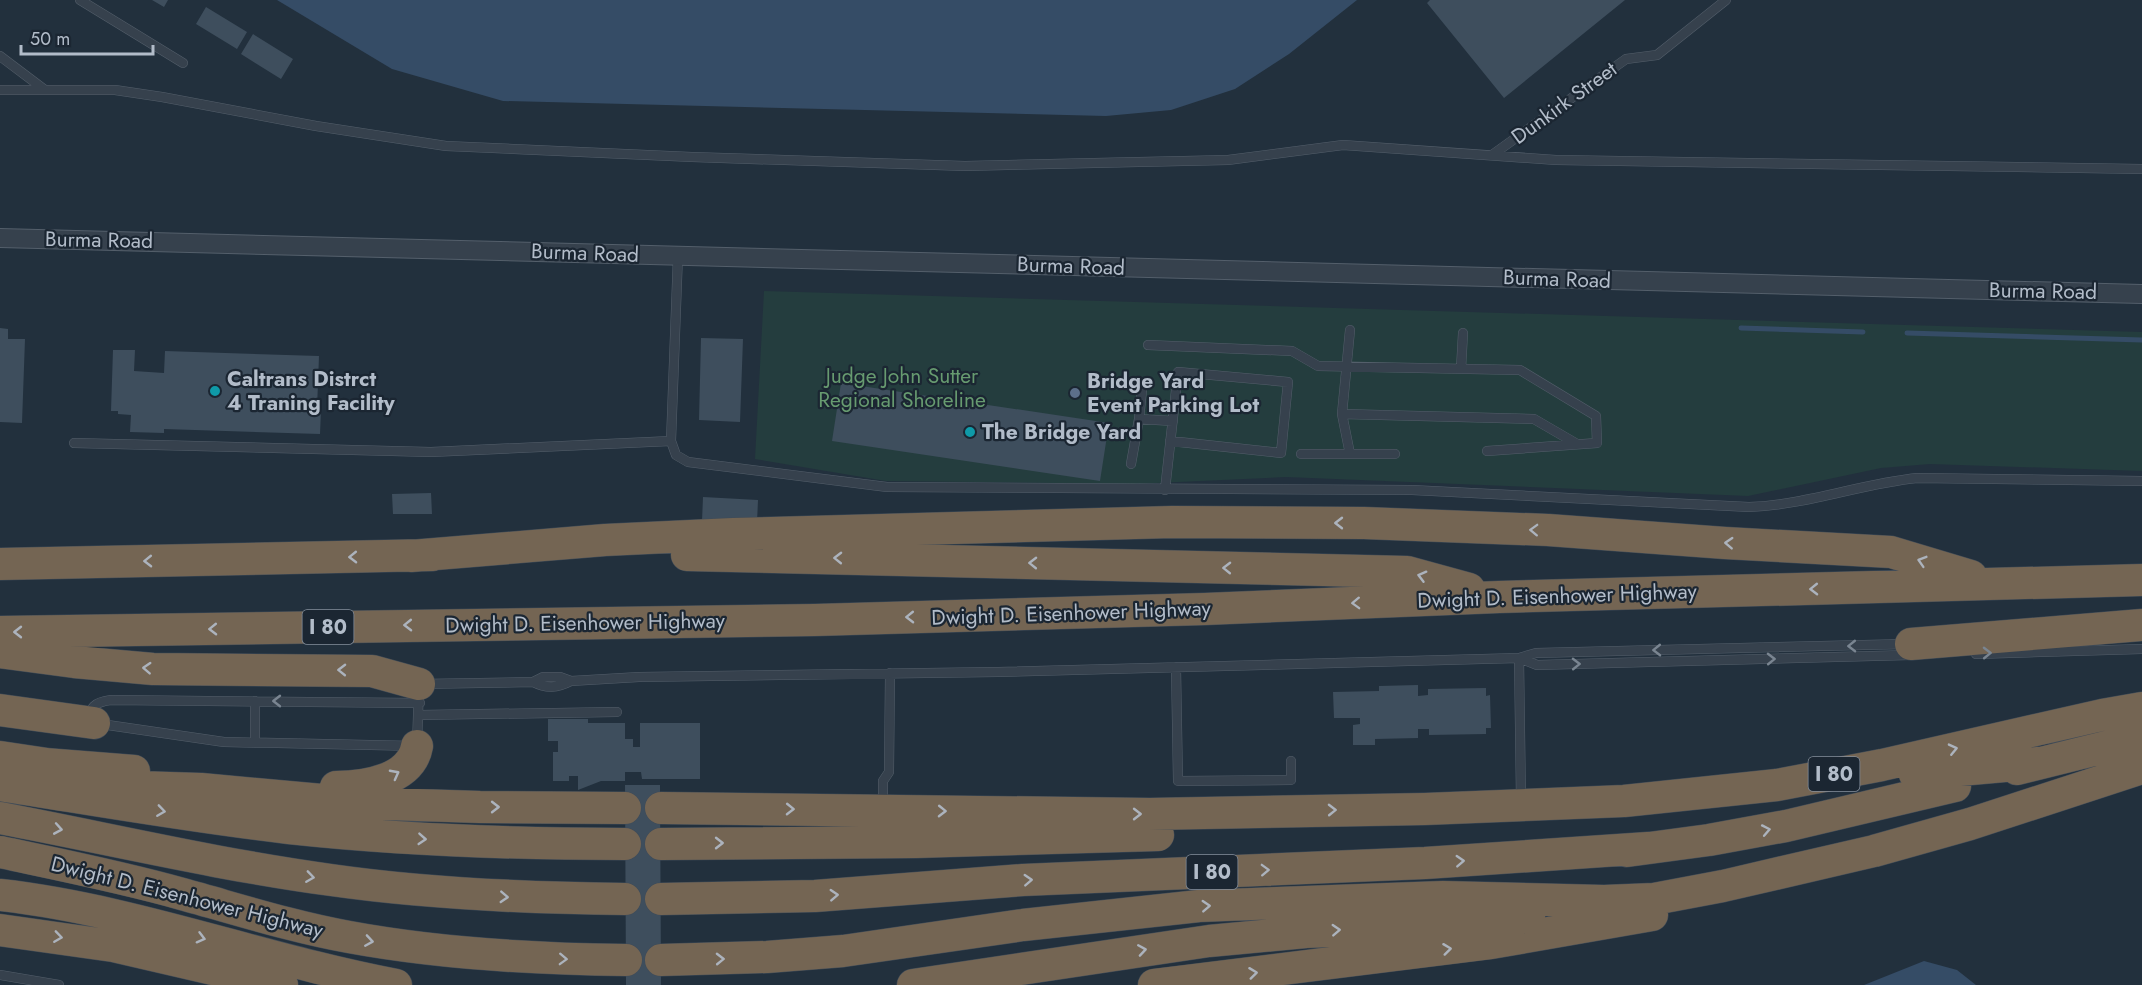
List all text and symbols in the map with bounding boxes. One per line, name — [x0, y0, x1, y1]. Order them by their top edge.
scale bar — [21, 18, 153, 56]
text: 50 m — [30, 26, 70, 52]
street label: Dunkirk Street — [1505, 54, 1623, 152]
street label: Burma Road — [45, 224, 153, 256]
street label: Burma Road — [530, 236, 640, 270]
street label: Burma Road — [1016, 249, 1126, 283]
street label: Burma Road — [1502, 262, 1612, 296]
street label: Burma Road — [1989, 275, 2097, 307]
park label: Judge John Sutter Regional Shoreline — [818, 361, 986, 415]
place label: Caltrans Distrct 4 Traning Facility — [227, 364, 396, 418]
place label: Bridge Yard Event Parking Lot — [1087, 366, 1259, 420]
marker: Caltrans Distrct 4 Traning Facility — [208, 384, 222, 398]
marker: Bridge Yard Event Parking Lot — [1068, 386, 1082, 400]
place label: The Bridge Yard — [982, 417, 1141, 447]
marker: The Bridge Yard — [963, 425, 977, 439]
one-way arrow — [1335, 517, 1344, 529]
one-way arrow — [1530, 523, 1539, 536]
one-way arrow — [1724, 537, 1733, 550]
one-way arrow — [348, 551, 357, 563]
one-way arrow — [833, 552, 842, 564]
one-way arrow — [143, 555, 152, 568]
one-way arrow — [1917, 556, 1928, 568]
one-way arrow — [1028, 557, 1037, 569]
one-way arrow — [1223, 561, 1232, 574]
one-way arrow — [1417, 571, 1428, 583]
street label: Dwight D. Eisenhower Highway — [1417, 576, 1698, 616]
one-way arrow — [1809, 583, 1818, 595]
street label: Dwight D. Eisenhower Highway — [931, 593, 1212, 633]
one-way arrow — [1352, 596, 1361, 609]
street label: Dwight D. Eisenhower Highway — [445, 606, 726, 640]
road number: I 80 — [302, 610, 354, 644]
one-way arrow — [905, 611, 914, 623]
one-way arrow — [404, 619, 413, 631]
one-way arrow — [209, 623, 218, 635]
one-way arrow — [14, 626, 23, 638]
one-way arrow — [1848, 639, 1857, 652]
one-way arrow — [1653, 644, 1662, 657]
one-way arrow — [1983, 647, 1992, 660]
one-way arrow — [1767, 653, 1776, 665]
one-way arrow — [1572, 658, 1581, 670]
one-way arrow — [142, 662, 151, 675]
one-way arrow — [337, 664, 346, 677]
one-way arrow — [273, 695, 282, 707]
one-way arrow — [1948, 743, 1958, 756]
road number: I 80 — [1808, 757, 1860, 791]
one-way arrow — [388, 769, 399, 781]
one-way arrow — [491, 801, 500, 813]
one-way arrow — [786, 803, 795, 815]
one-way arrow — [1327, 804, 1336, 817]
one-way arrow — [157, 805, 166, 817]
one-way arrow — [937, 805, 946, 818]
one-way arrow — [1132, 808, 1141, 820]
one-way arrow — [52, 822, 62, 835]
one-way arrow — [1761, 824, 1771, 837]
one-way arrow — [417, 832, 426, 845]
one-way arrow — [715, 837, 724, 849]
street label: Dwight D. Eisenhower Highway — [48, 849, 327, 946]
road number: I 80 — [1186, 855, 1238, 889]
one-way arrow — [1455, 855, 1464, 868]
one-way arrow — [1260, 863, 1269, 876]
one-way arrow — [305, 871, 315, 883]
one-way arrow — [1024, 874, 1033, 887]
one-way arrow — [829, 889, 838, 902]
one-way arrow — [499, 890, 508, 903]
one-way arrow — [1202, 900, 1211, 913]
one-way arrow — [1331, 924, 1340, 937]
one-way arrow — [53, 931, 63, 943]
one-way arrow — [195, 931, 205, 944]
one-way arrow — [364, 934, 373, 946]
one-way arrow — [1442, 944, 1451, 956]
one-way arrow — [1137, 945, 1147, 957]
one-way arrow — [715, 952, 724, 965]
one-way arrow — [558, 953, 567, 965]
one-way arrow — [1249, 967, 1258, 980]

